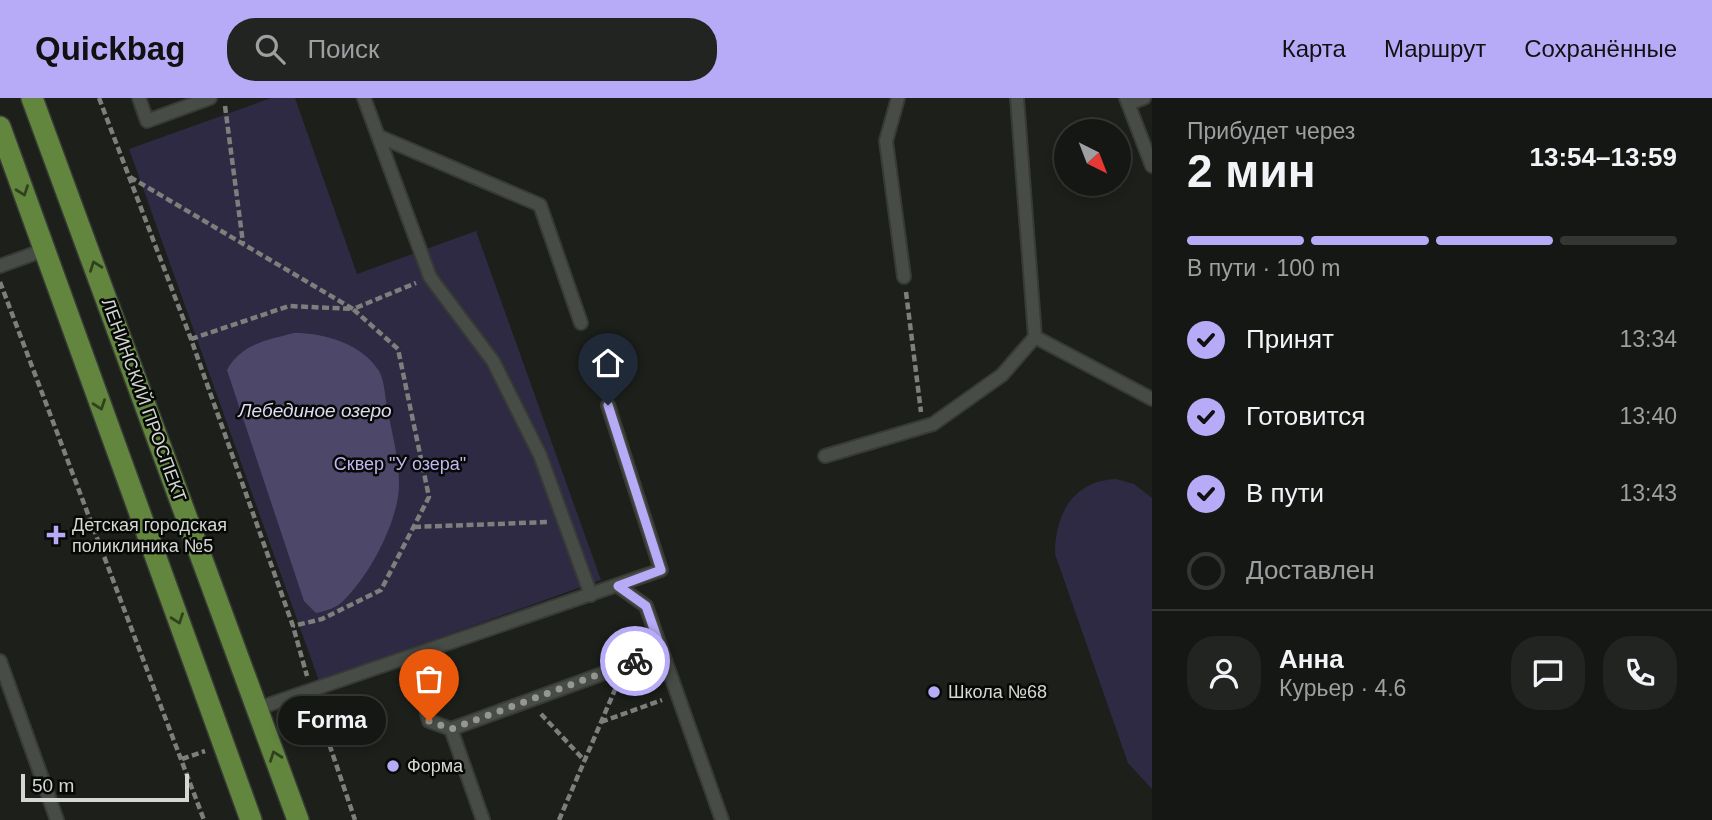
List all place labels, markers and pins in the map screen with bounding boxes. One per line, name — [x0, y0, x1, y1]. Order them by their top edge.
pin — [578, 333, 638, 405]
place label: Детская городская поликлиника №5 — [72, 515, 227, 556]
marker: Детская городская поликлиника №5 — [46, 525, 66, 545]
pin — [399, 649, 459, 721]
place label: Школа №68 — [948, 682, 1047, 702]
marker: Школа №68 — [926, 684, 942, 700]
callout: Forma — [278, 696, 387, 746]
place label: Форма — [407, 756, 464, 776]
marker: Форма — [385, 758, 401, 774]

